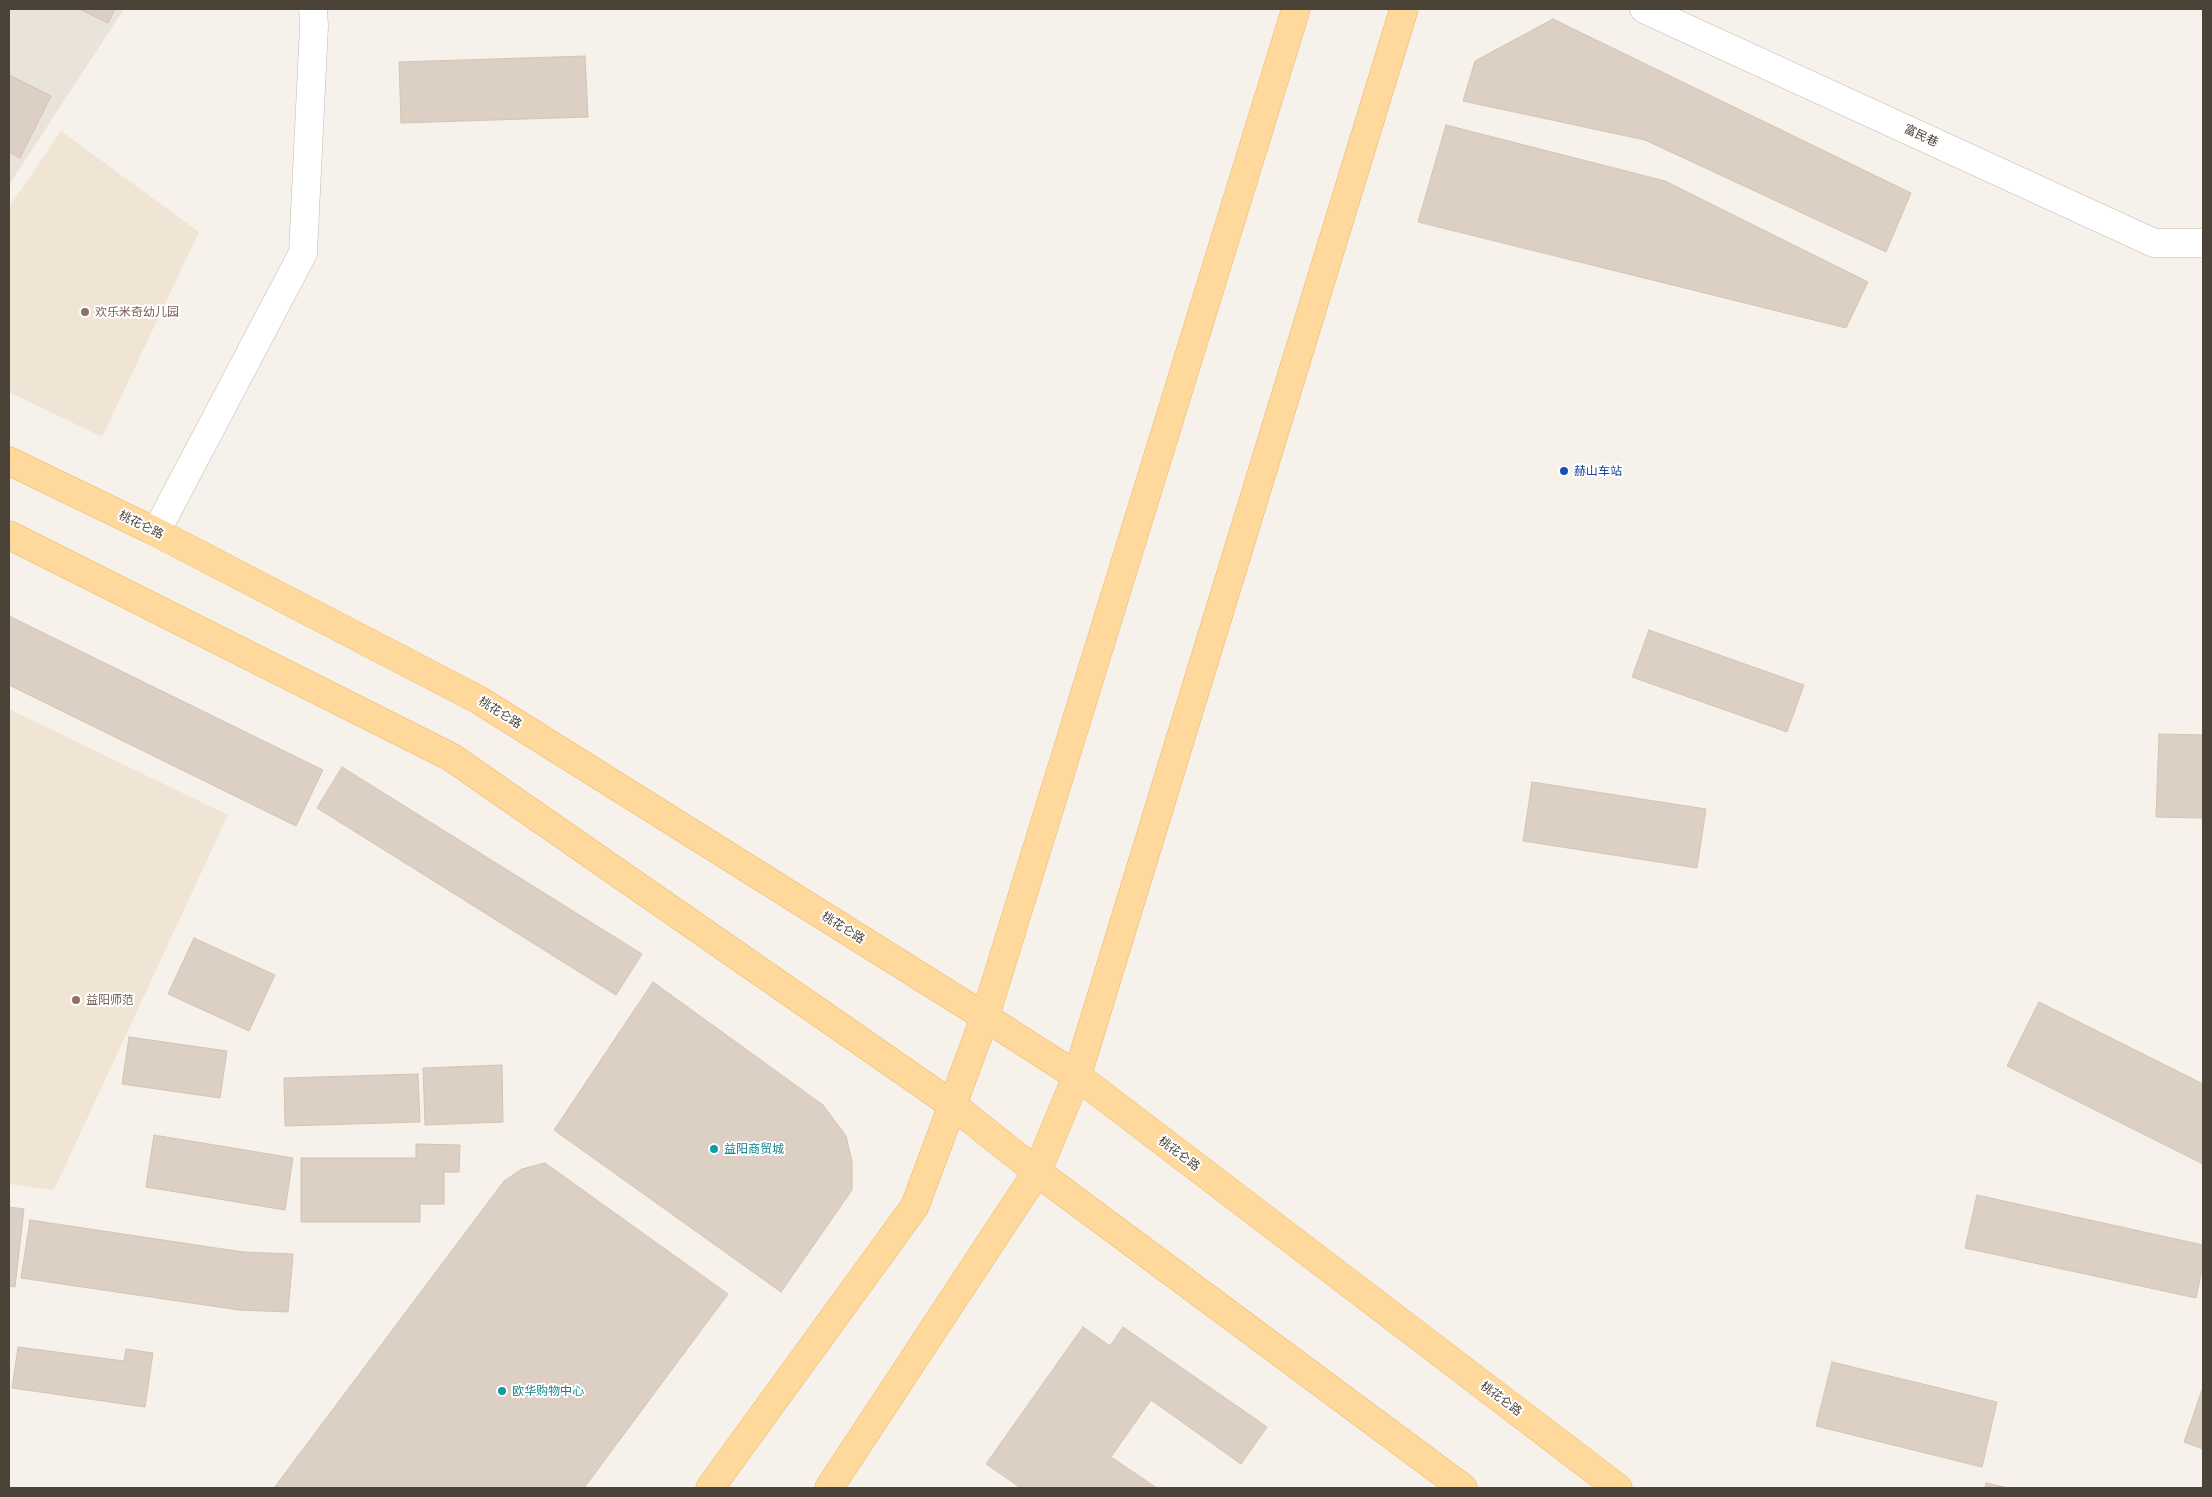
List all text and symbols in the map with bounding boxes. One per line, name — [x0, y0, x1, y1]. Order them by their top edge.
street label: 富民巷 — [1902, 122, 1940, 150]
place label: 欢乐米奇幼儿园 — [95, 305, 179, 319]
marker: 欢乐米奇幼儿园 — [79, 306, 91, 318]
place label: 赫山车站 — [1574, 464, 1622, 478]
marker: 赫山车站 — [1558, 465, 1570, 477]
street label: 桃花仑路 — [116, 508, 166, 542]
street label: 桃花仑路 — [476, 694, 524, 732]
street label: 桃花仑路 — [819, 909, 867, 947]
place label: 益阳师范 — [86, 993, 134, 1007]
marker: 益阳师范 — [70, 994, 82, 1006]
street label: 桃花仑路 — [1155, 1134, 1203, 1174]
place label: 益阳商贸城 — [724, 1142, 784, 1156]
marker: 益阳商贸城 — [708, 1143, 720, 1155]
street label: 桃花仑路 — [1477, 1379, 1525, 1419]
place label: 欧华购物中心 — [512, 1384, 584, 1398]
marker: 欧华购物中心 — [496, 1385, 508, 1397]

